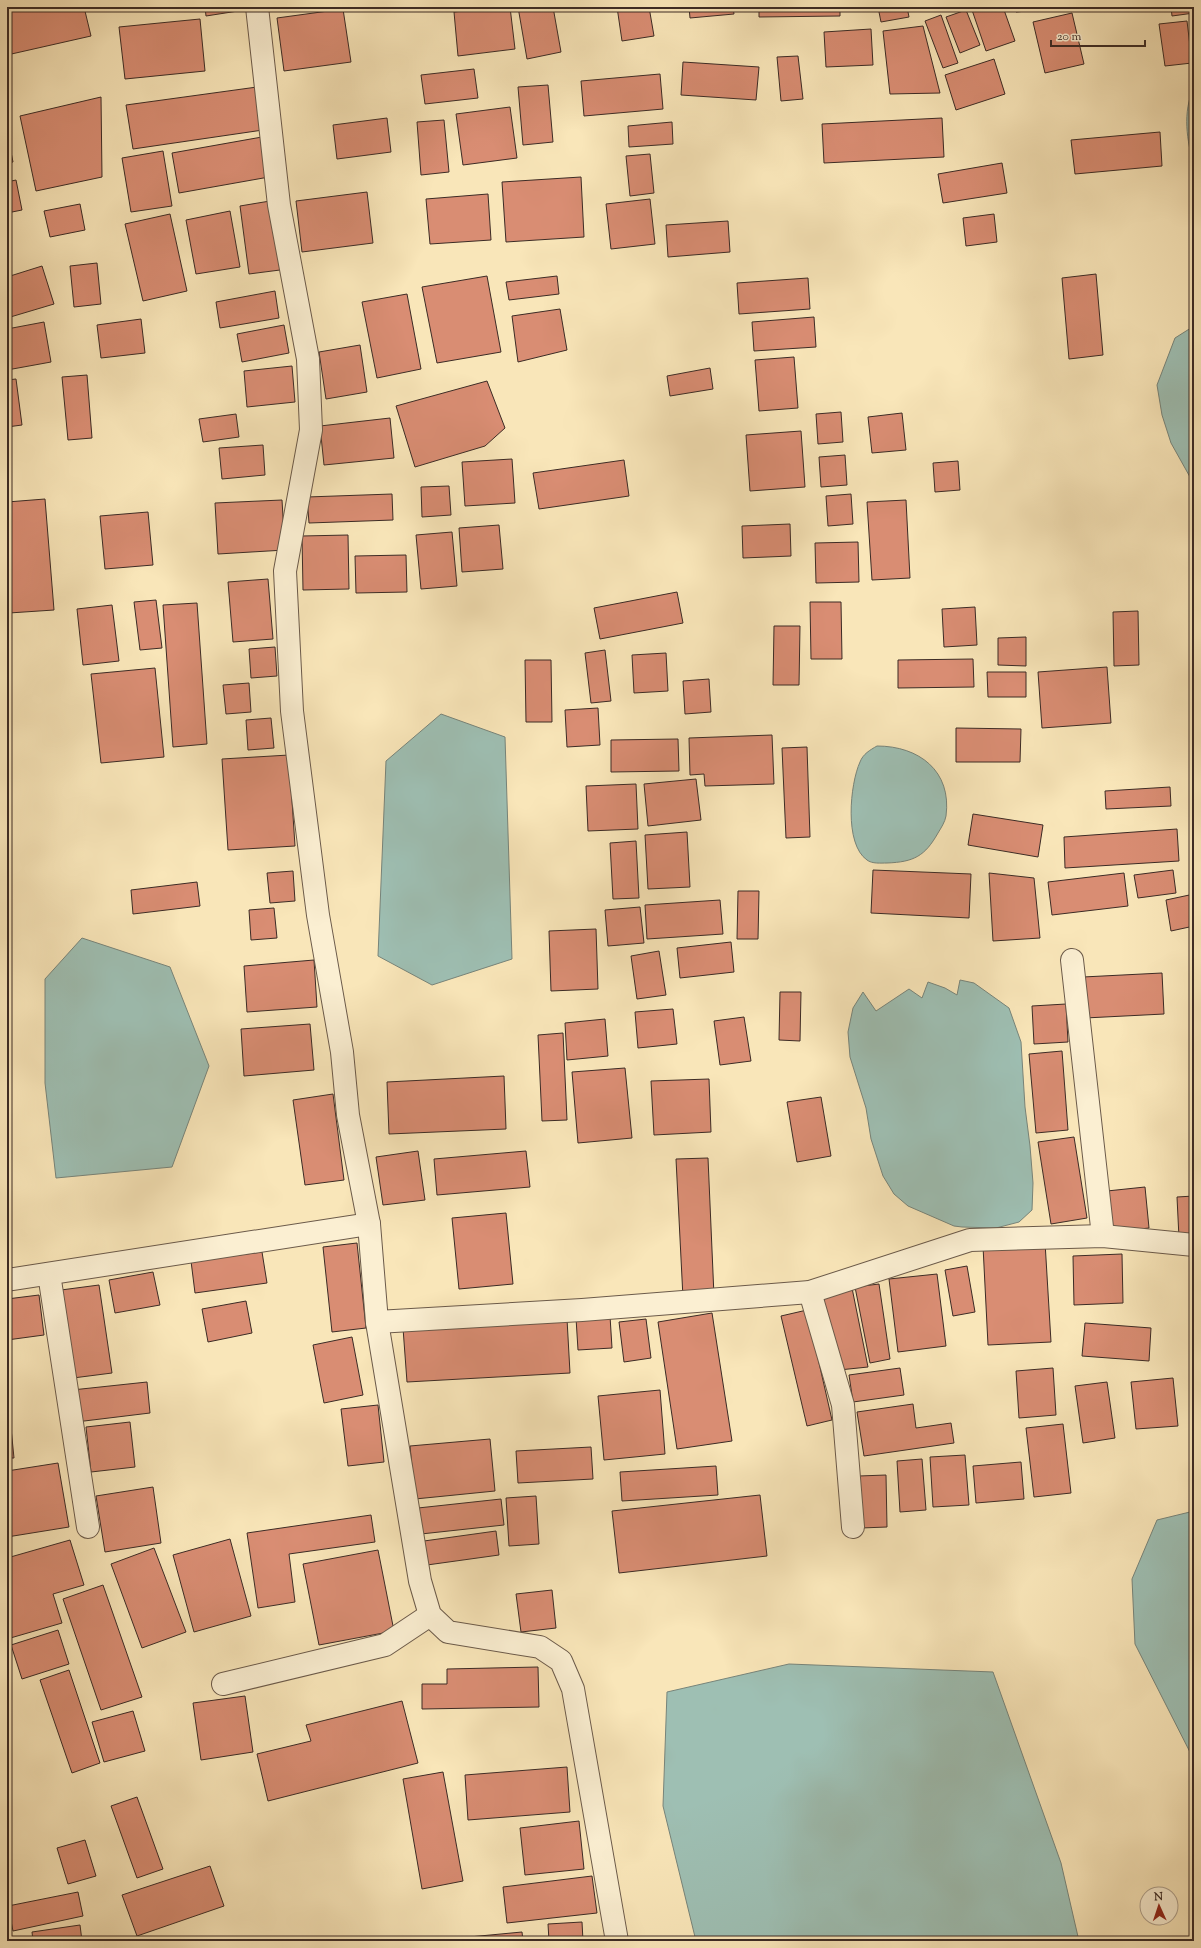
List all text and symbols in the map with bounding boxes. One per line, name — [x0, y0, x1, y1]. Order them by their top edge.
scale bar — [1051, 22, 1145, 48]
text: 20 m — [1057, 28, 1082, 46]
north arrow — [1139, 1886, 1179, 1926]
text: N — [1153, 1889, 1164, 1905]

